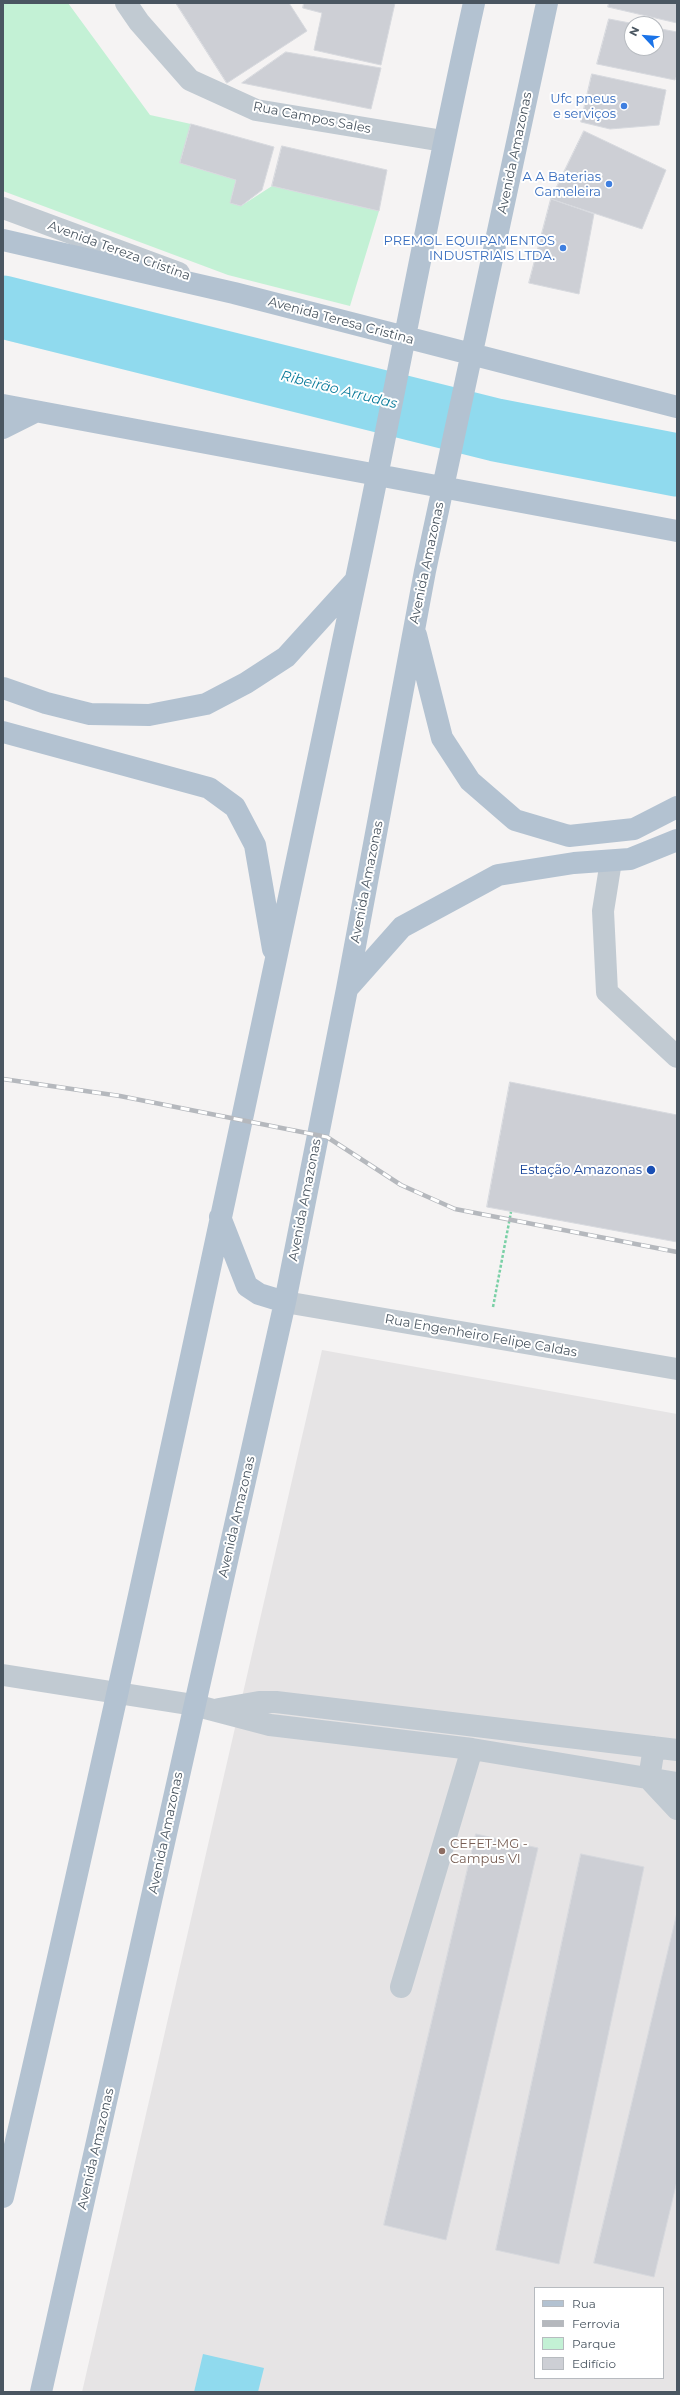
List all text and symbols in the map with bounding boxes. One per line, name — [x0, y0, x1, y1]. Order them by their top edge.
north arrow — [624, 16, 664, 56]
text: N — [626, 24, 642, 38]
street label: Avenida Amazonas — [494, 91, 536, 215]
place label: Ufc pneus e serviços — [550, 91, 616, 122]
street label: Rua Campos Sales — [252, 99, 372, 137]
marker: Ufc pneus e serviços — [619, 101, 629, 111]
place label: A A Baterias Gameleira — [523, 169, 601, 200]
marker: A A Baterias Gameleira — [604, 179, 614, 189]
street label: Avenida Tereza Cristina — [46, 218, 192, 284]
place label: PREMOL EQUIPAMENTOS INDUSTRIAIS LTDA. — [384, 233, 555, 264]
marker: PREMOL EQUIPAMENTOS INDUSTRIAIS LTDA. — [558, 243, 568, 253]
street label: Avenida Teresa Cristina — [266, 294, 416, 348]
water label: Ribeirão Arrudas — [279, 367, 399, 413]
street label: Avenida Amazonas — [406, 501, 448, 625]
street label: Avenida Amazonas — [348, 820, 386, 944]
street label: Avenida Amazonas — [286, 1138, 324, 1262]
place label: Estação Amazonas — [520, 1162, 642, 1178]
marker: Estação Amazonas — [645, 1164, 657, 1176]
street label: Rua Engenheiro Felipe Caldas — [384, 1311, 578, 1361]
street label: Avenida Amazonas — [215, 1455, 259, 1579]
street label: Avenida Amazonas — [145, 1771, 187, 1895]
place label: CEFET-MG - Campus VI — [450, 1836, 528, 1867]
marker: CEFET-MG - Campus VI — [437, 1846, 447, 1856]
street label: Avenida Amazonas — [74, 2087, 118, 2211]
legend — [534, 2287, 664, 2379]
text: Rua — [572, 2296, 596, 2311]
text: Ferrovia — [572, 2316, 620, 2331]
text: Parque — [572, 2336, 616, 2351]
text: Edifício — [572, 2356, 616, 2371]

